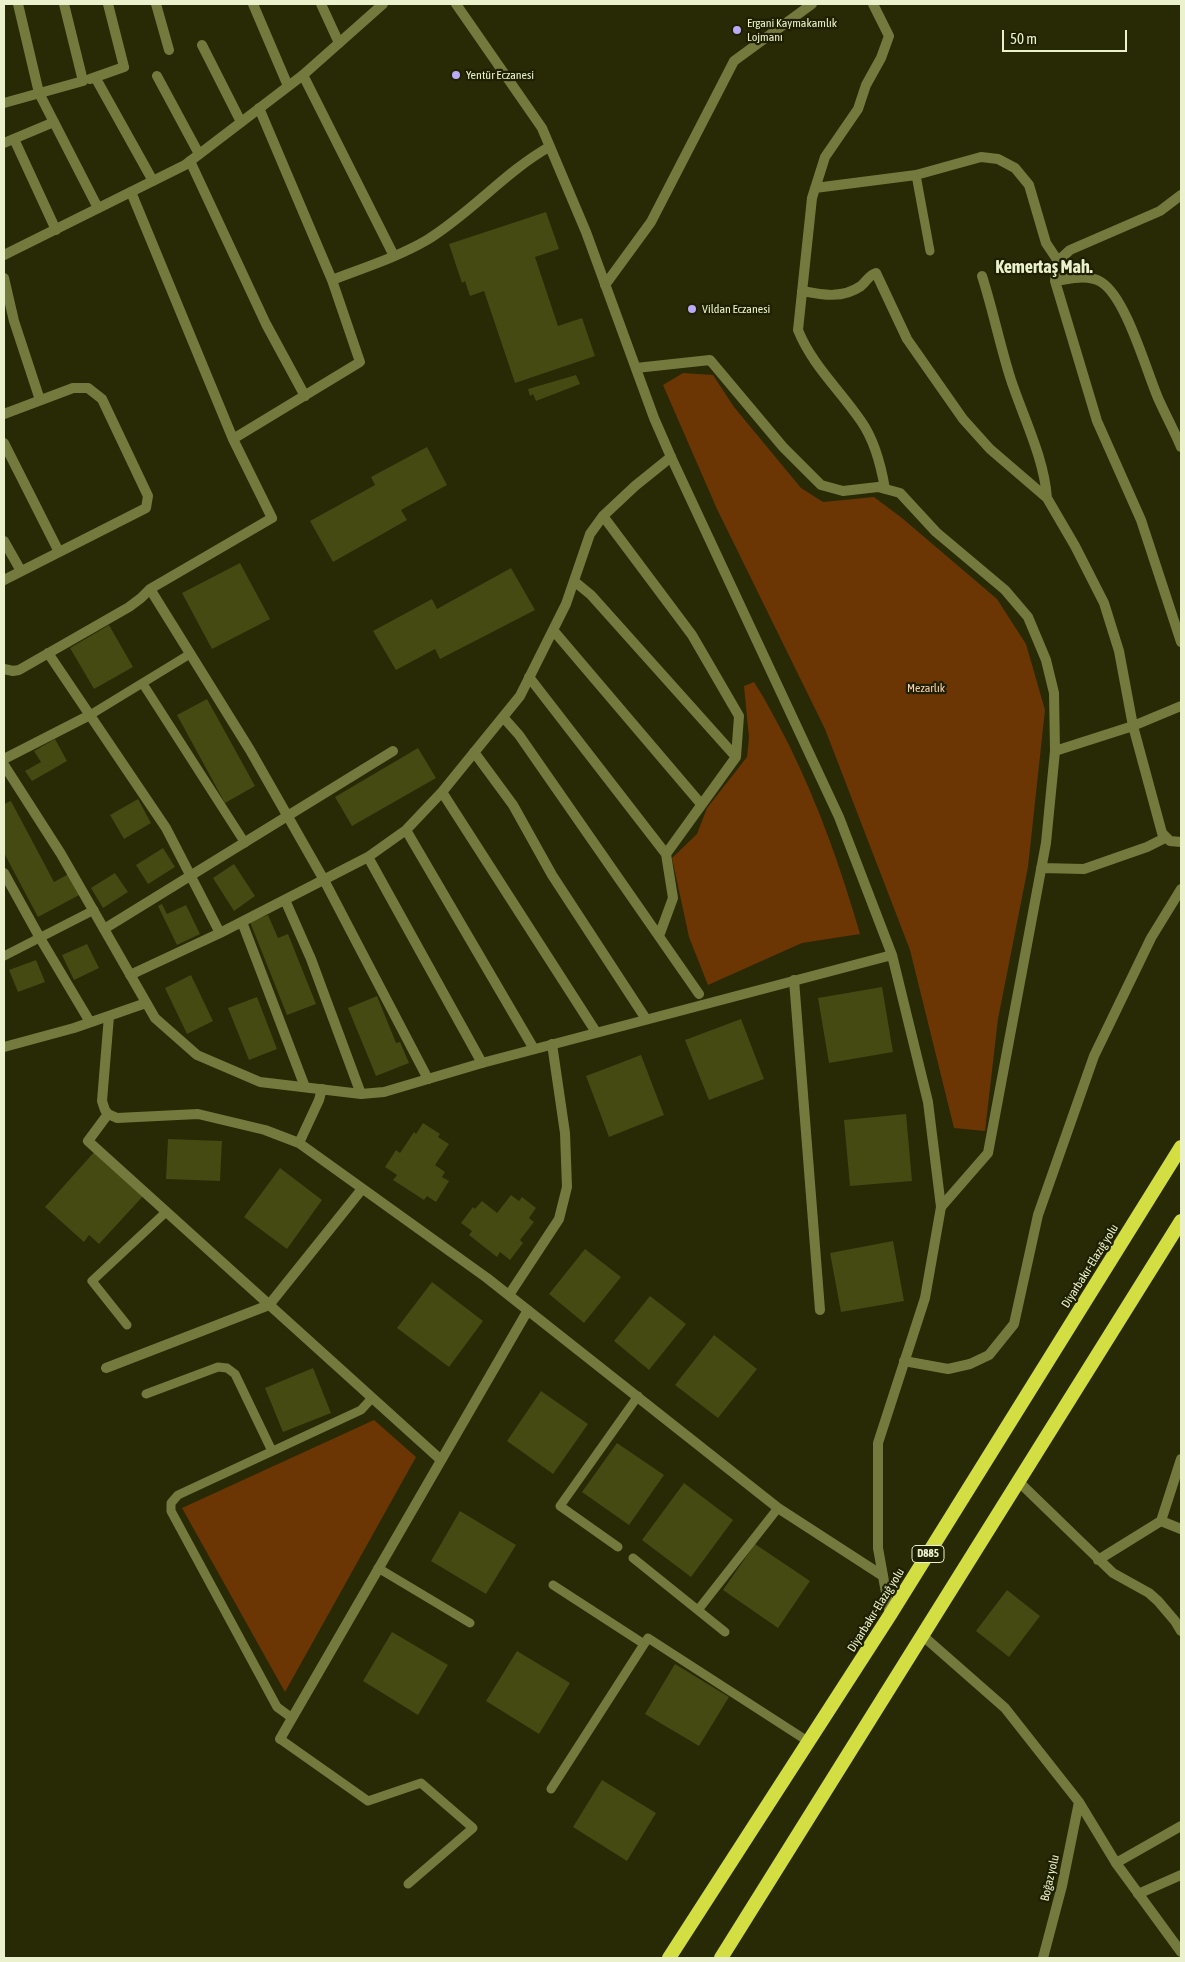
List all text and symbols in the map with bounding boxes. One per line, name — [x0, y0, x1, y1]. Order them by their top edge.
place label: Ergani Kaymakamlık Lojmanı — [747, 16, 837, 44]
scale bar — [1005, 20, 1130, 52]
marker: Ergani Kaymakamlık Lojmanı — [731, 24, 743, 36]
text: 50 m — [1010, 30, 1037, 47]
place label: Yentür Eczanesi — [466, 68, 534, 82]
marker: Yentür Eczanesi — [450, 69, 462, 81]
district label: Kemertaş Mah. — [995, 256, 1093, 278]
place label: Vildan Eczanesi — [702, 302, 770, 316]
marker: Vildan Eczanesi — [686, 303, 698, 315]
park label: Mezarlık — [907, 681, 945, 695]
street label: Diyarbakır-Elazığ yolu — [1058, 1221, 1122, 1311]
road number: D885 — [912, 1546, 944, 1562]
street label: Diyarbakır-Elazığ yolu — [844, 1565, 908, 1655]
street label: Boğaz yolu — [1038, 1853, 1062, 1903]

